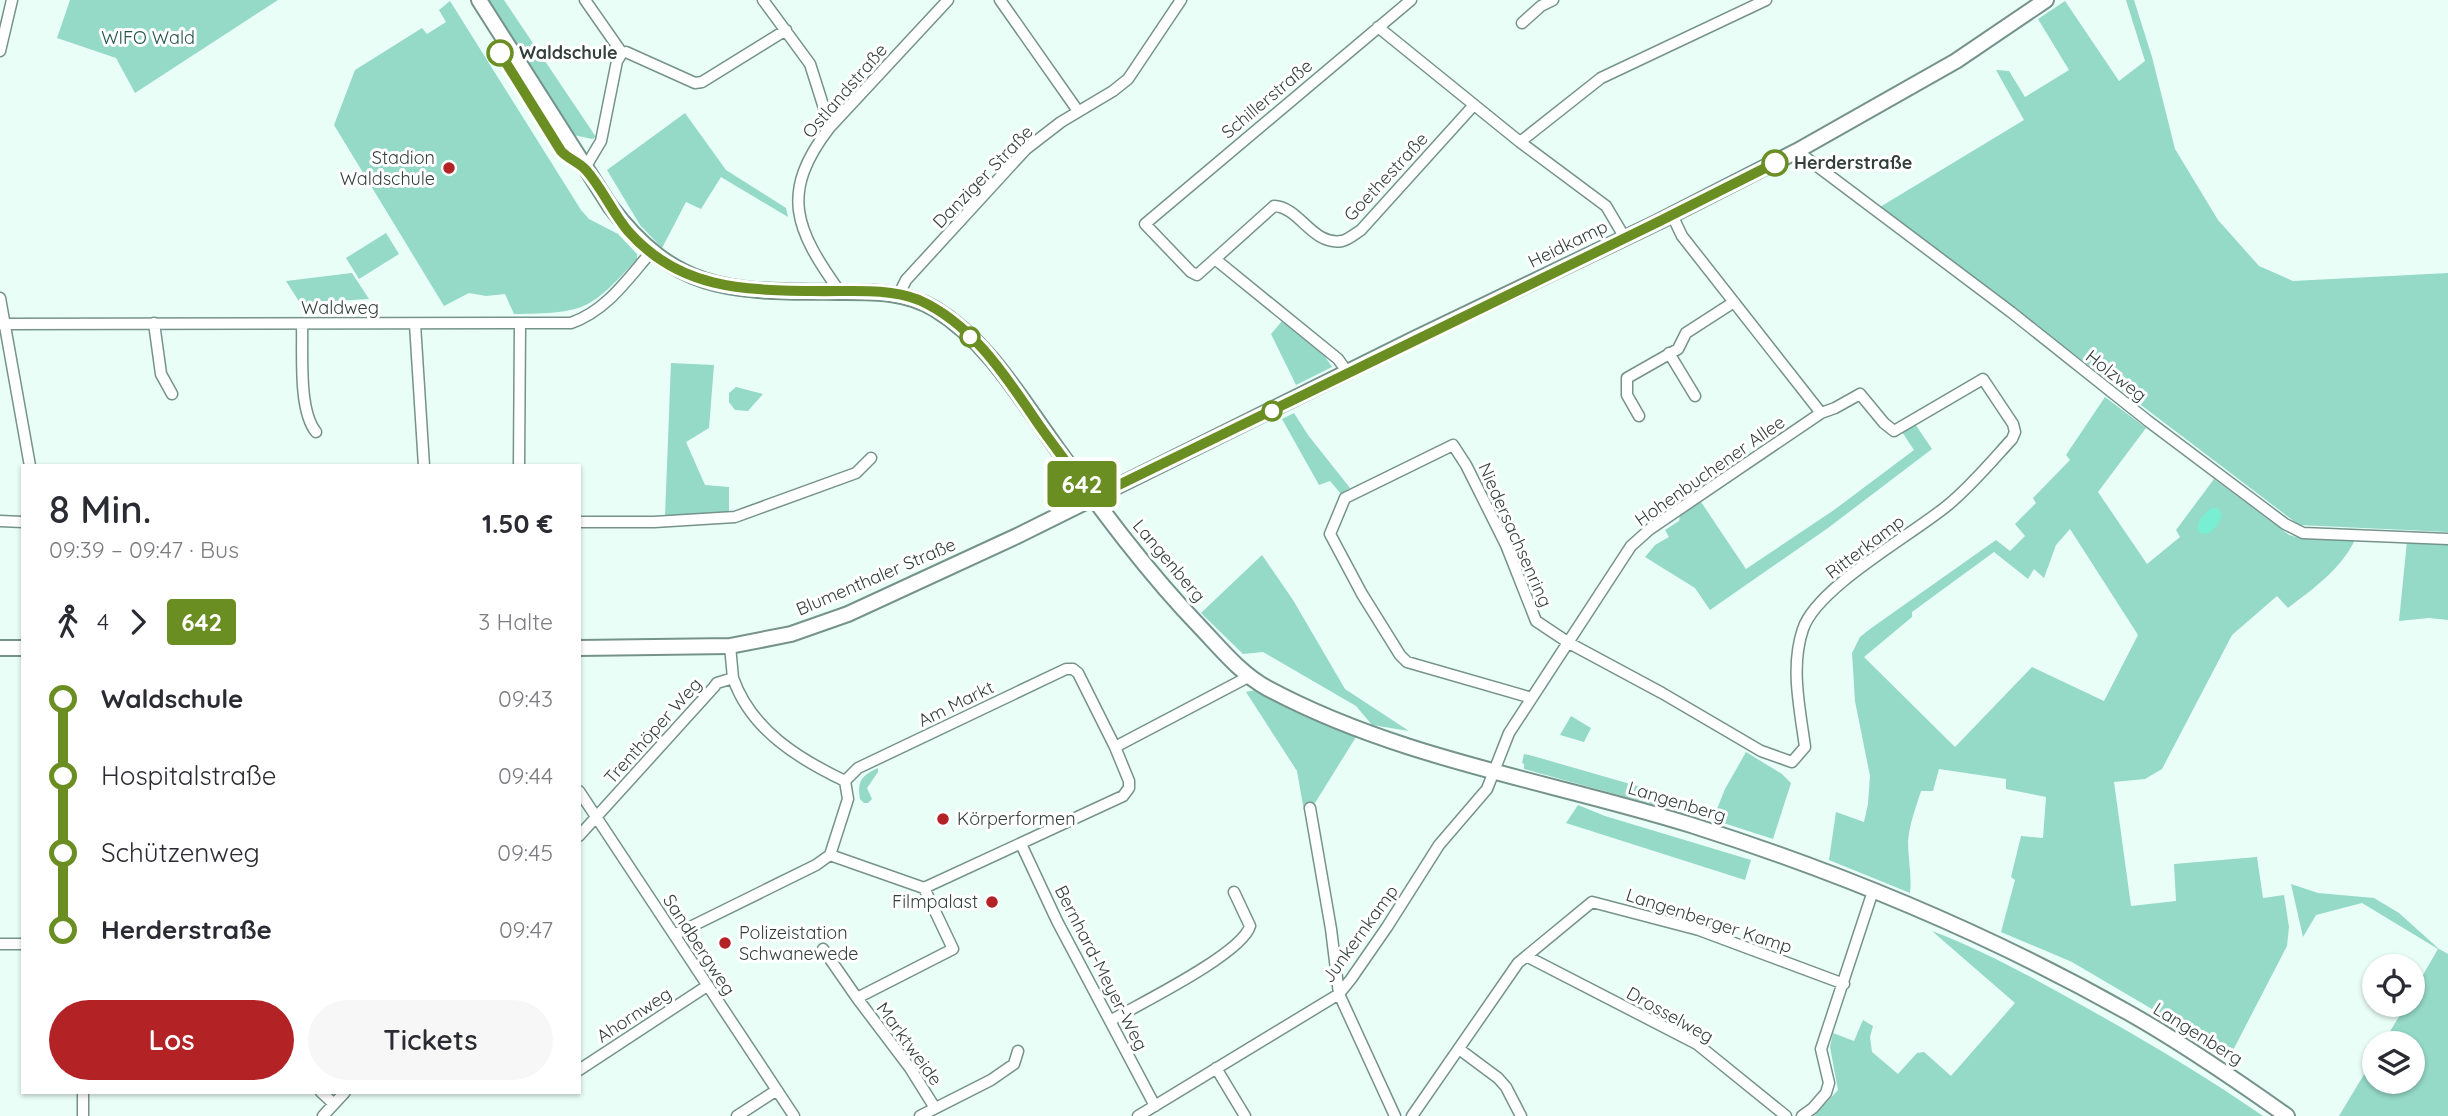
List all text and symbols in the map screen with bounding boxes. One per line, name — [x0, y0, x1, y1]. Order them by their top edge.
park label: WIFO Wald — [101, 26, 195, 49]
street label: Ostlandstraße — [797, 39, 892, 143]
marker: Waldschule — [487, 40, 513, 66]
place label: Waldschule — [519, 41, 618, 64]
street label: Schillerstraße — [1216, 54, 1317, 143]
street label: Danziger Straße — [928, 120, 1038, 233]
street label: Goethestraße — [1339, 127, 1433, 226]
place label: Stadion Waldschule — [340, 146, 435, 190]
marker: Herderstraße — [1762, 150, 1788, 176]
place label: Herderstraße — [1794, 151, 1912, 174]
marker: Stadion Waldschule — [441, 160, 457, 176]
street label: Heidkamp — [1524, 214, 1611, 273]
street label: Waldweg — [301, 296, 379, 319]
unlabelled marker — [960, 327, 980, 347]
street label: Holzweg — [2081, 345, 2152, 407]
unlabelled marker — [1262, 401, 1282, 421]
street label: Hohenbuchener Allee — [1630, 410, 1789, 531]
street label: Niedersachsenring — [1473, 459, 1558, 611]
line badge: 642 — [1042, 461, 1122, 507]
text: 642 — [1061, 469, 1103, 499]
text: 8 Min. — [49, 485, 151, 533]
text: 1.50 € — [482, 507, 553, 540]
street label: Ritterkamp — [1821, 509, 1909, 584]
street label: Langenberg — [1128, 514, 1211, 607]
street label: Blumenthaler Straße — [793, 533, 959, 621]
text: 09:39 – 09:47 · Bus — [49, 535, 239, 564]
icon: walk — [49, 603, 87, 641]
icon: forward — [119, 603, 157, 641]
text: 4 — [97, 607, 109, 636]
text: 642 — [181, 607, 222, 637]
text: 3 Halte — [478, 607, 553, 636]
street label: Trenthöper Weg — [599, 673, 706, 789]
street label: Am Markt — [914, 675, 997, 732]
text: Waldschule — [101, 682, 243, 715]
text: 09:43 — [498, 684, 553, 713]
text: Hospitalstraße — [101, 759, 276, 792]
text: 09:44 — [498, 761, 553, 790]
street label: Langenberg — [1625, 776, 1729, 827]
place label: Körperformen — [957, 807, 1076, 830]
marker: Körperformen — [935, 811, 951, 827]
text: Schützenweg — [101, 836, 260, 869]
text: 09:45 — [497, 838, 553, 867]
street label: Junkernkamp — [1316, 880, 1403, 987]
street label: Bernhard-Meyer-Weg — [1050, 881, 1153, 1054]
street label: Langenberger Kamp — [1623, 883, 1795, 958]
street label: Sandbergweg — [658, 890, 741, 1000]
place label: Filmpalast — [892, 890, 978, 913]
marker: Filmpalast — [984, 894, 1000, 910]
text: Herderstraße — [101, 913, 272, 946]
text: 09:47 — [499, 915, 553, 944]
place label: Polizeistation Schwanewede — [739, 921, 859, 965]
marker: Polizeistation Schwanewede — [717, 935, 733, 951]
map controls — [2362, 954, 2425, 1094]
button: locate — [2362, 954, 2425, 1017]
street label: Drosselweg — [1623, 981, 1718, 1048]
street label: Ahornweg — [592, 982, 676, 1047]
street label: Marktweide — [871, 997, 947, 1090]
street label: Langenberg — [2149, 997, 2247, 1070]
button: Los — [49, 1000, 294, 1080]
button: Tickets — [308, 1000, 553, 1080]
button: layers — [2362, 1031, 2425, 1094]

